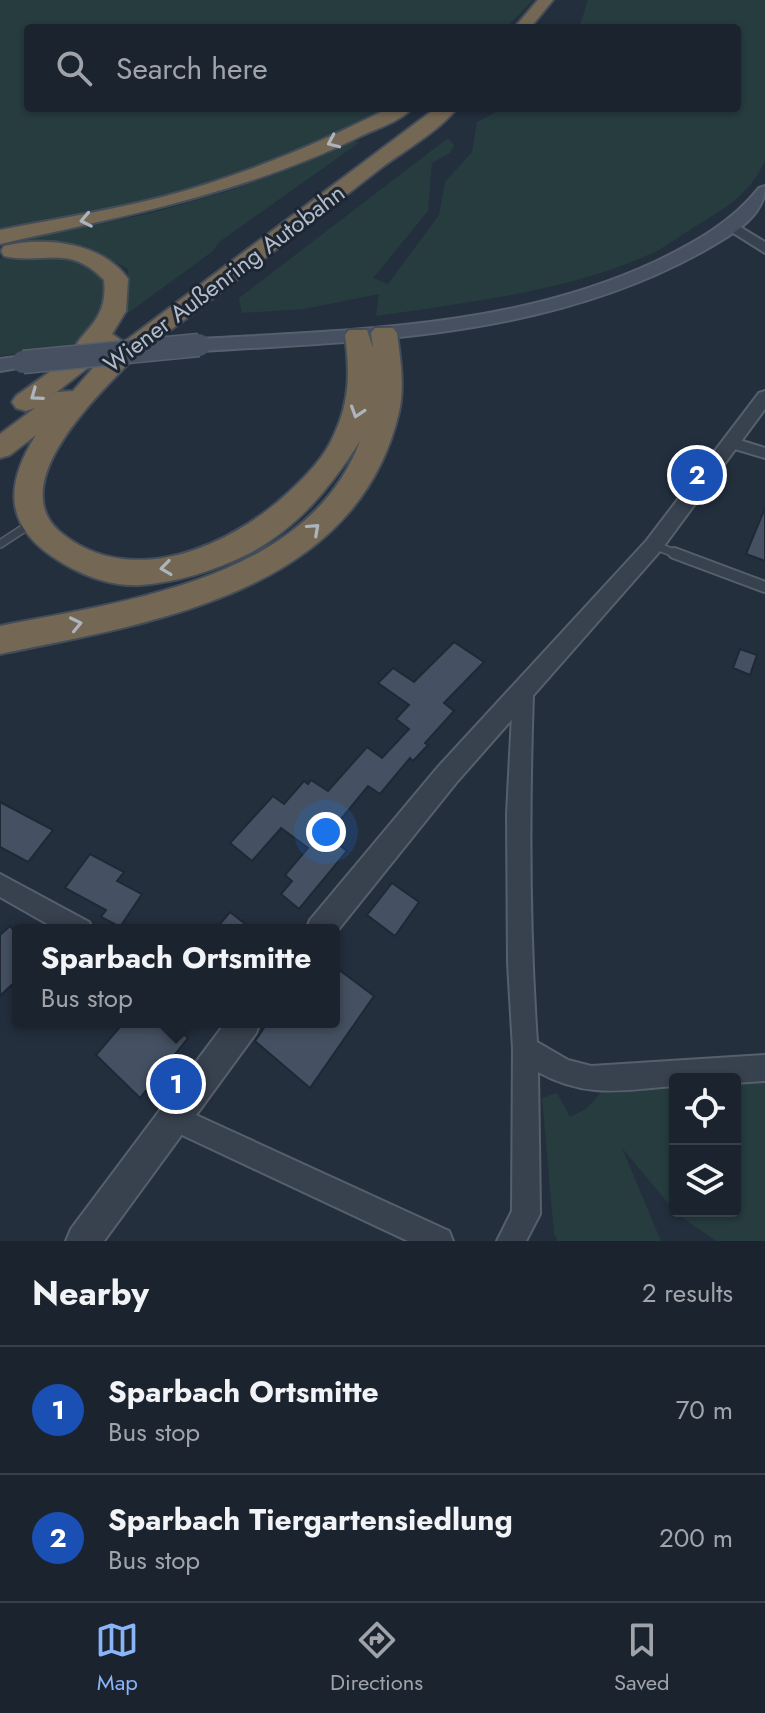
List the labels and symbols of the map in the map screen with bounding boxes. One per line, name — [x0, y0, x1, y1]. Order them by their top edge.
one-way arrow — [327, 132, 341, 148]
street label: Wiener Außenring Autobahn — [96, 175, 352, 381]
one-way arrow — [79, 211, 93, 228]
one-way arrow — [30, 385, 45, 399]
one-way arrow — [350, 404, 366, 418]
pin: 2 — [671, 445, 723, 505]
one-way arrow — [305, 524, 320, 538]
one-way arrow — [160, 559, 173, 576]
one-way arrow — [70, 617, 83, 634]
your location — [306, 812, 346, 852]
pin: 1 — [150, 1054, 202, 1114]

